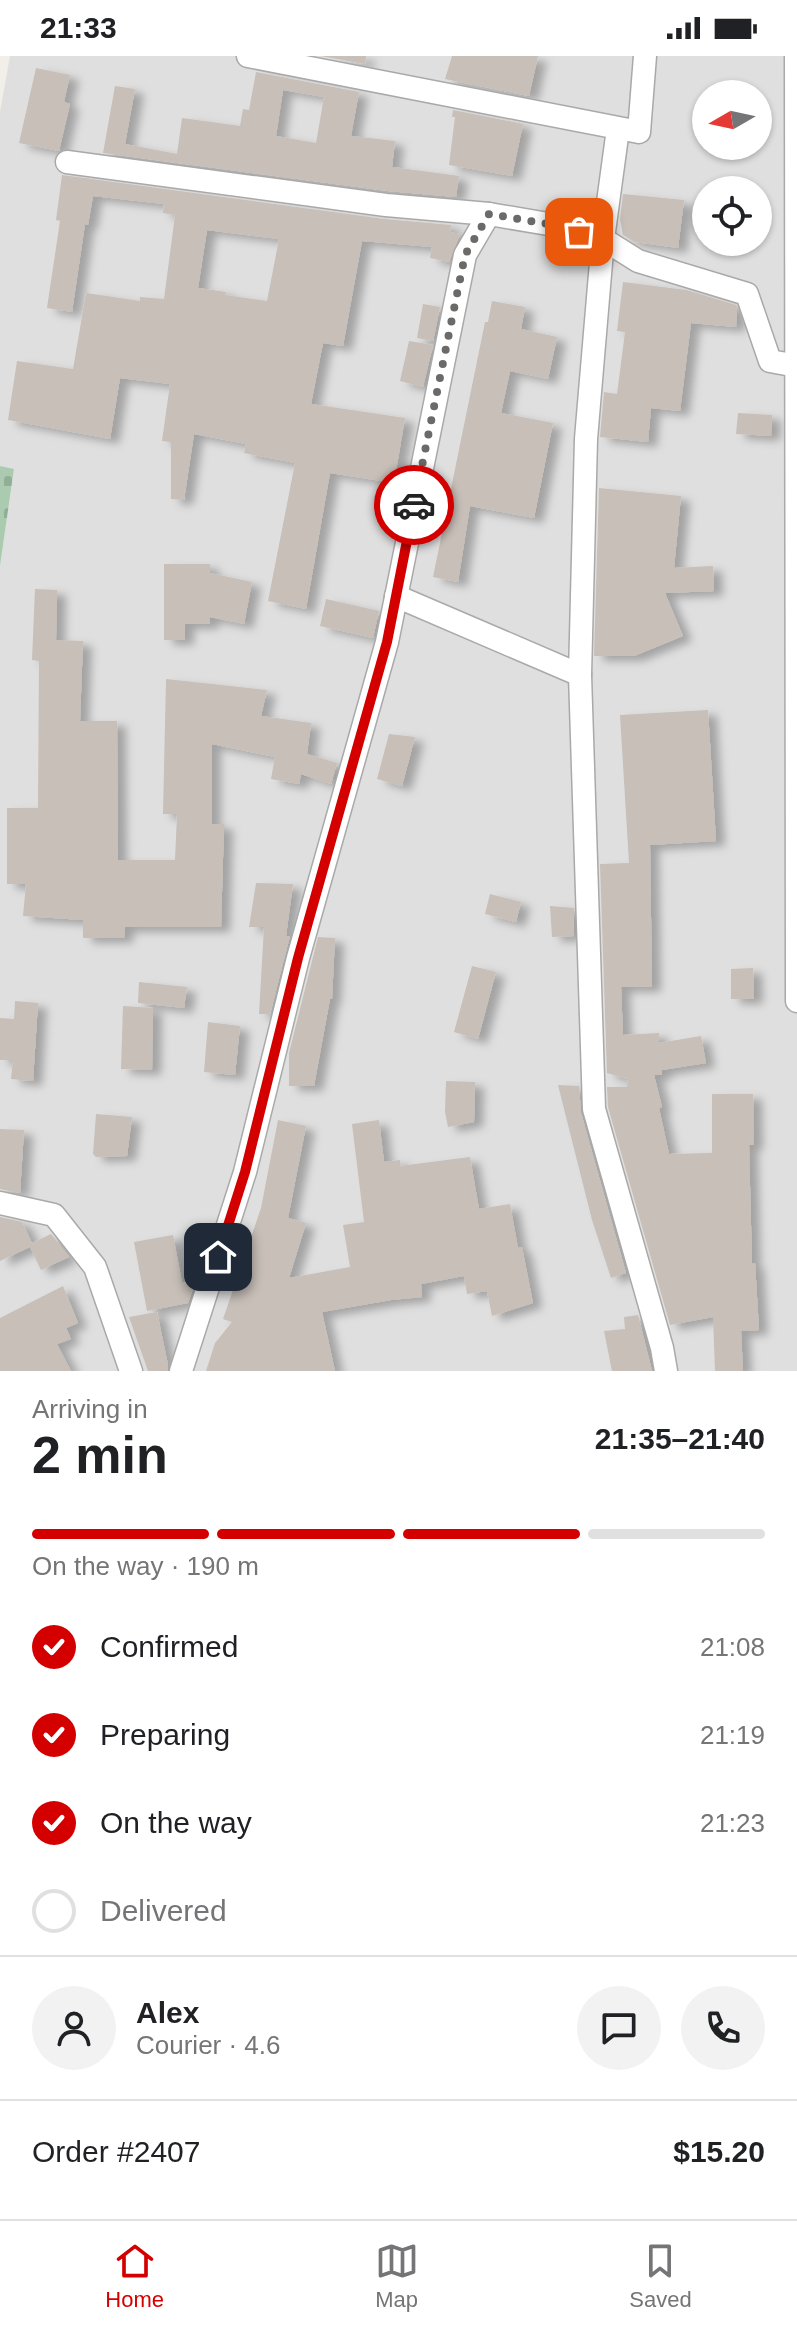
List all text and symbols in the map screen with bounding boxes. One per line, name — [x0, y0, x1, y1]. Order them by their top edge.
text: 21:33 — [40, 11, 117, 44]
north arrow — [692, 80, 772, 160]
map controls — [692, 80, 772, 256]
button: locate — [692, 176, 772, 256]
pin — [545, 198, 613, 266]
icon: bag — [557, 210, 601, 254]
courier — [374, 465, 454, 545]
icon: car — [392, 483, 436, 527]
pin — [184, 1223, 252, 1291]
icon: home — [196, 1235, 240, 1279]
text: Arriving in — [32, 1394, 148, 1424]
text: 21:35–21:40 — [595, 1422, 765, 1455]
text: 2 min — [32, 1426, 168, 1484]
text: On the way · 190 m — [32, 1551, 259, 1581]
icon: check — [32, 1625, 76, 1669]
text: Confirmed — [100, 1630, 238, 1663]
text: 21:08 — [700, 1632, 765, 1662]
icon: check — [32, 1713, 76, 1757]
text: Preparing — [100, 1718, 230, 1751]
text: 21:19 — [700, 1720, 765, 1750]
icon: check — [32, 1801, 76, 1845]
text: On the way — [100, 1806, 252, 1839]
text: 21:23 — [700, 1808, 765, 1838]
text: Delivered — [100, 1894, 227, 1927]
button: person — [32, 1986, 116, 2070]
button: chat — [577, 1986, 661, 2070]
button: phone — [681, 1986, 765, 2070]
text: Alex — [136, 1996, 199, 2029]
text: Courier · 4.6 — [136, 2030, 281, 2060]
text: Order #2407 — [32, 2135, 200, 2168]
text: $15.20 — [673, 2135, 765, 2168]
tab: Home — [105, 2239, 164, 2313]
tab: Map — [375, 2239, 419, 2313]
tab: Saved — [629, 2239, 692, 2313]

